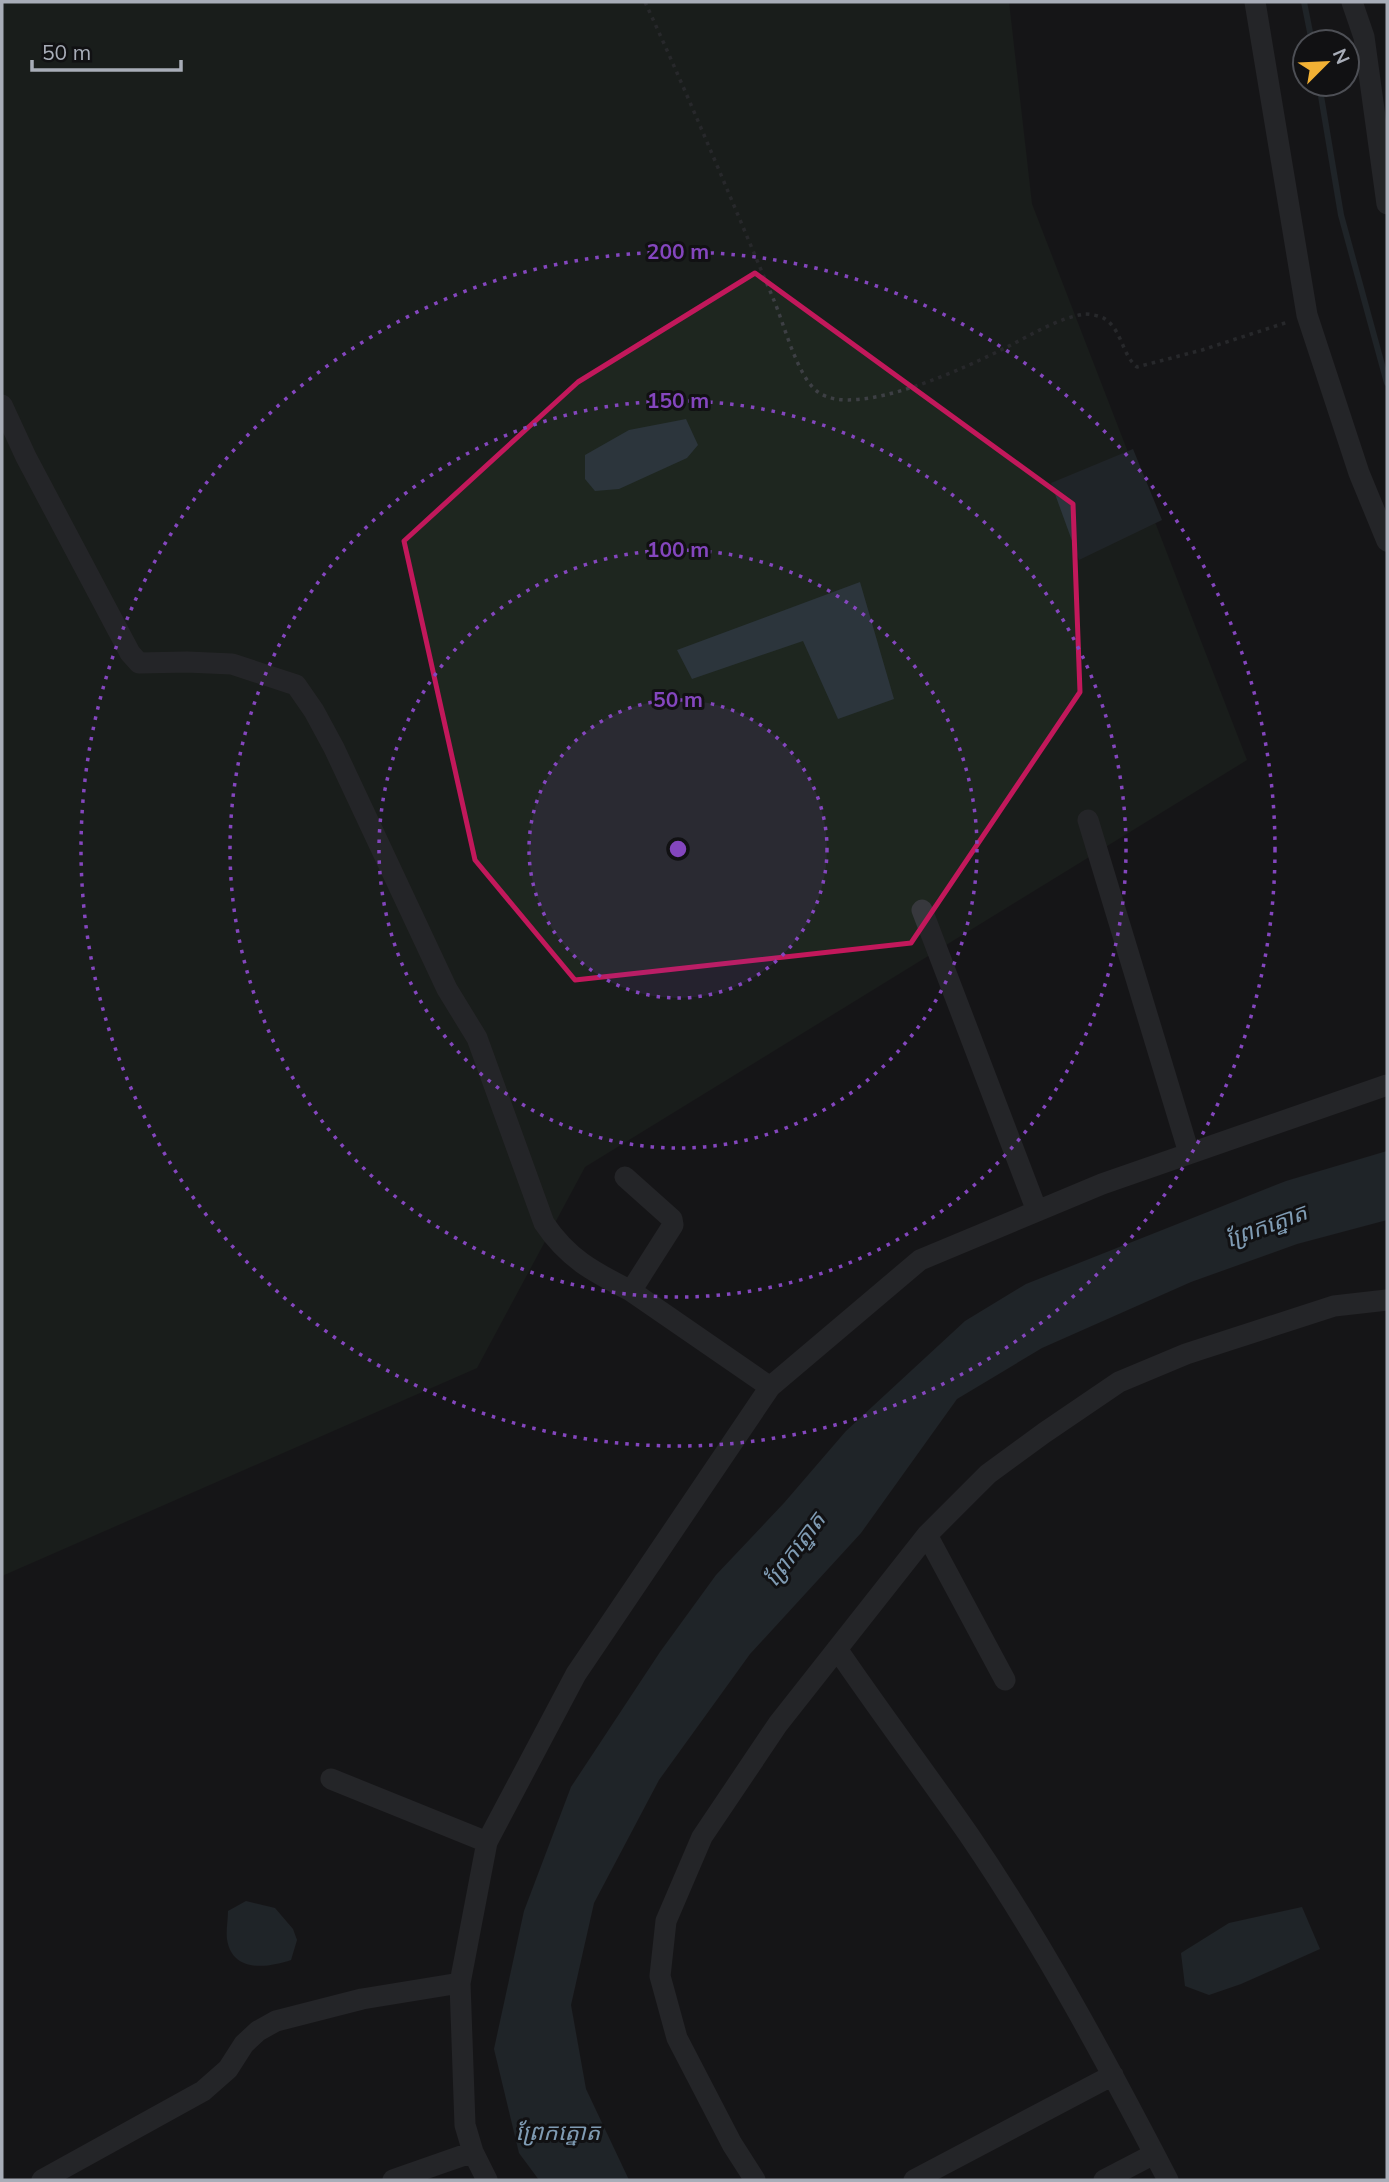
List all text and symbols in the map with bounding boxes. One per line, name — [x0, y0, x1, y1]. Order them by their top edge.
scale bar — [32, 28, 180, 72]
north arrow — [1291, 28, 1361, 98]
text: 50 m — [42, 39, 91, 65]
text: N — [1328, 45, 1355, 68]
text: 200 m — [647, 238, 709, 264]
text: 150 m — [647, 387, 709, 413]
text: 100 m — [647, 536, 709, 562]
text: 50 m — [653, 686, 703, 712]
centre of rings — [666, 837, 690, 861]
water label: ព្រែកត្នោត — [1221, 1196, 1312, 1254]
water label: ព្រែកត្នោត — [757, 1505, 832, 1592]
water label: ព្រែកត្នោត — [516, 2117, 602, 2146]

